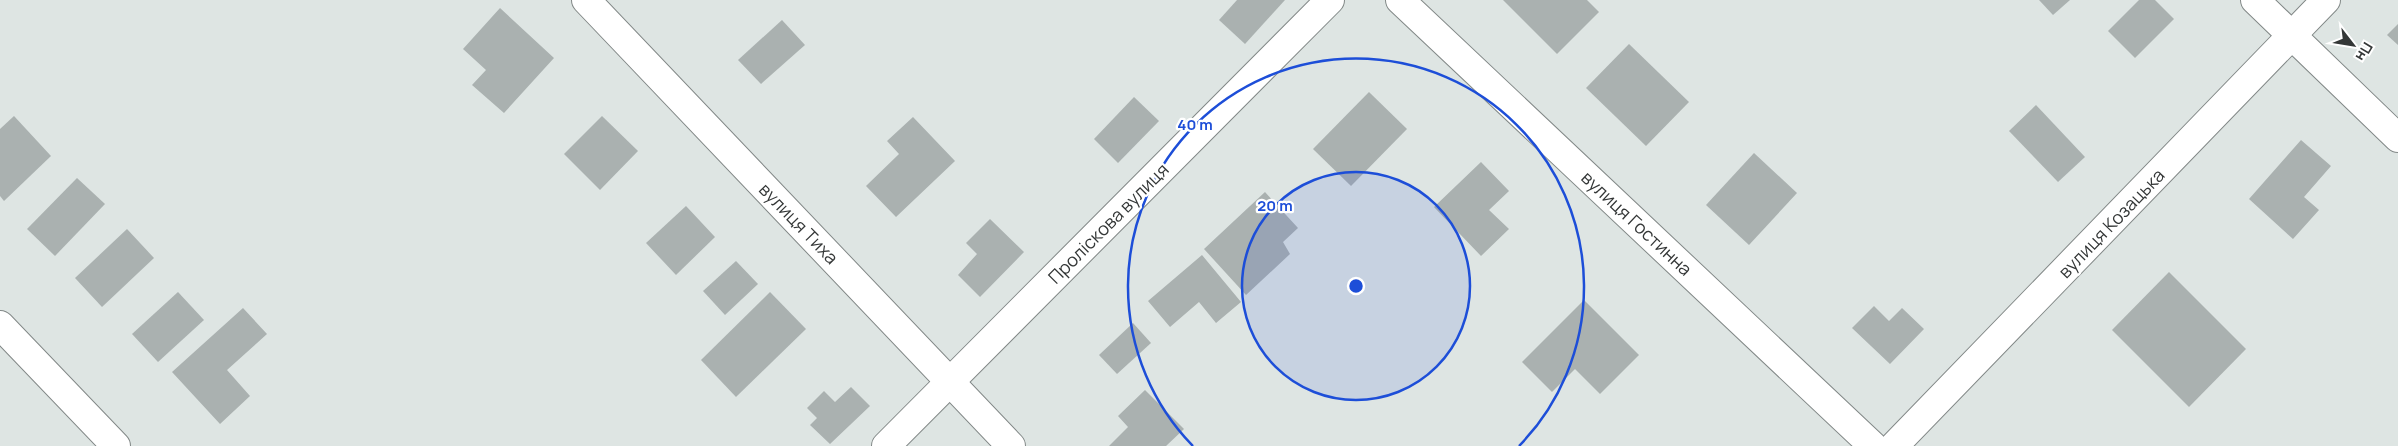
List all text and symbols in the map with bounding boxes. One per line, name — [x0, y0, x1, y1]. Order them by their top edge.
north arrow — [2328, 20, 2378, 70]
text: Пн — [2352, 39, 2378, 65]
text: 40 m — [1177, 114, 1213, 135]
street label: Проліскова вулиця — [1042, 157, 1174, 289]
street label: вулиця Козацька — [2053, 163, 2169, 283]
street label: вулиця Гостинна — [1576, 165, 1698, 281]
street label: вулиця Тиха — [754, 177, 844, 269]
text: 20 m — [1257, 195, 1293, 216]
centre of rings — [1347, 277, 1365, 295]

